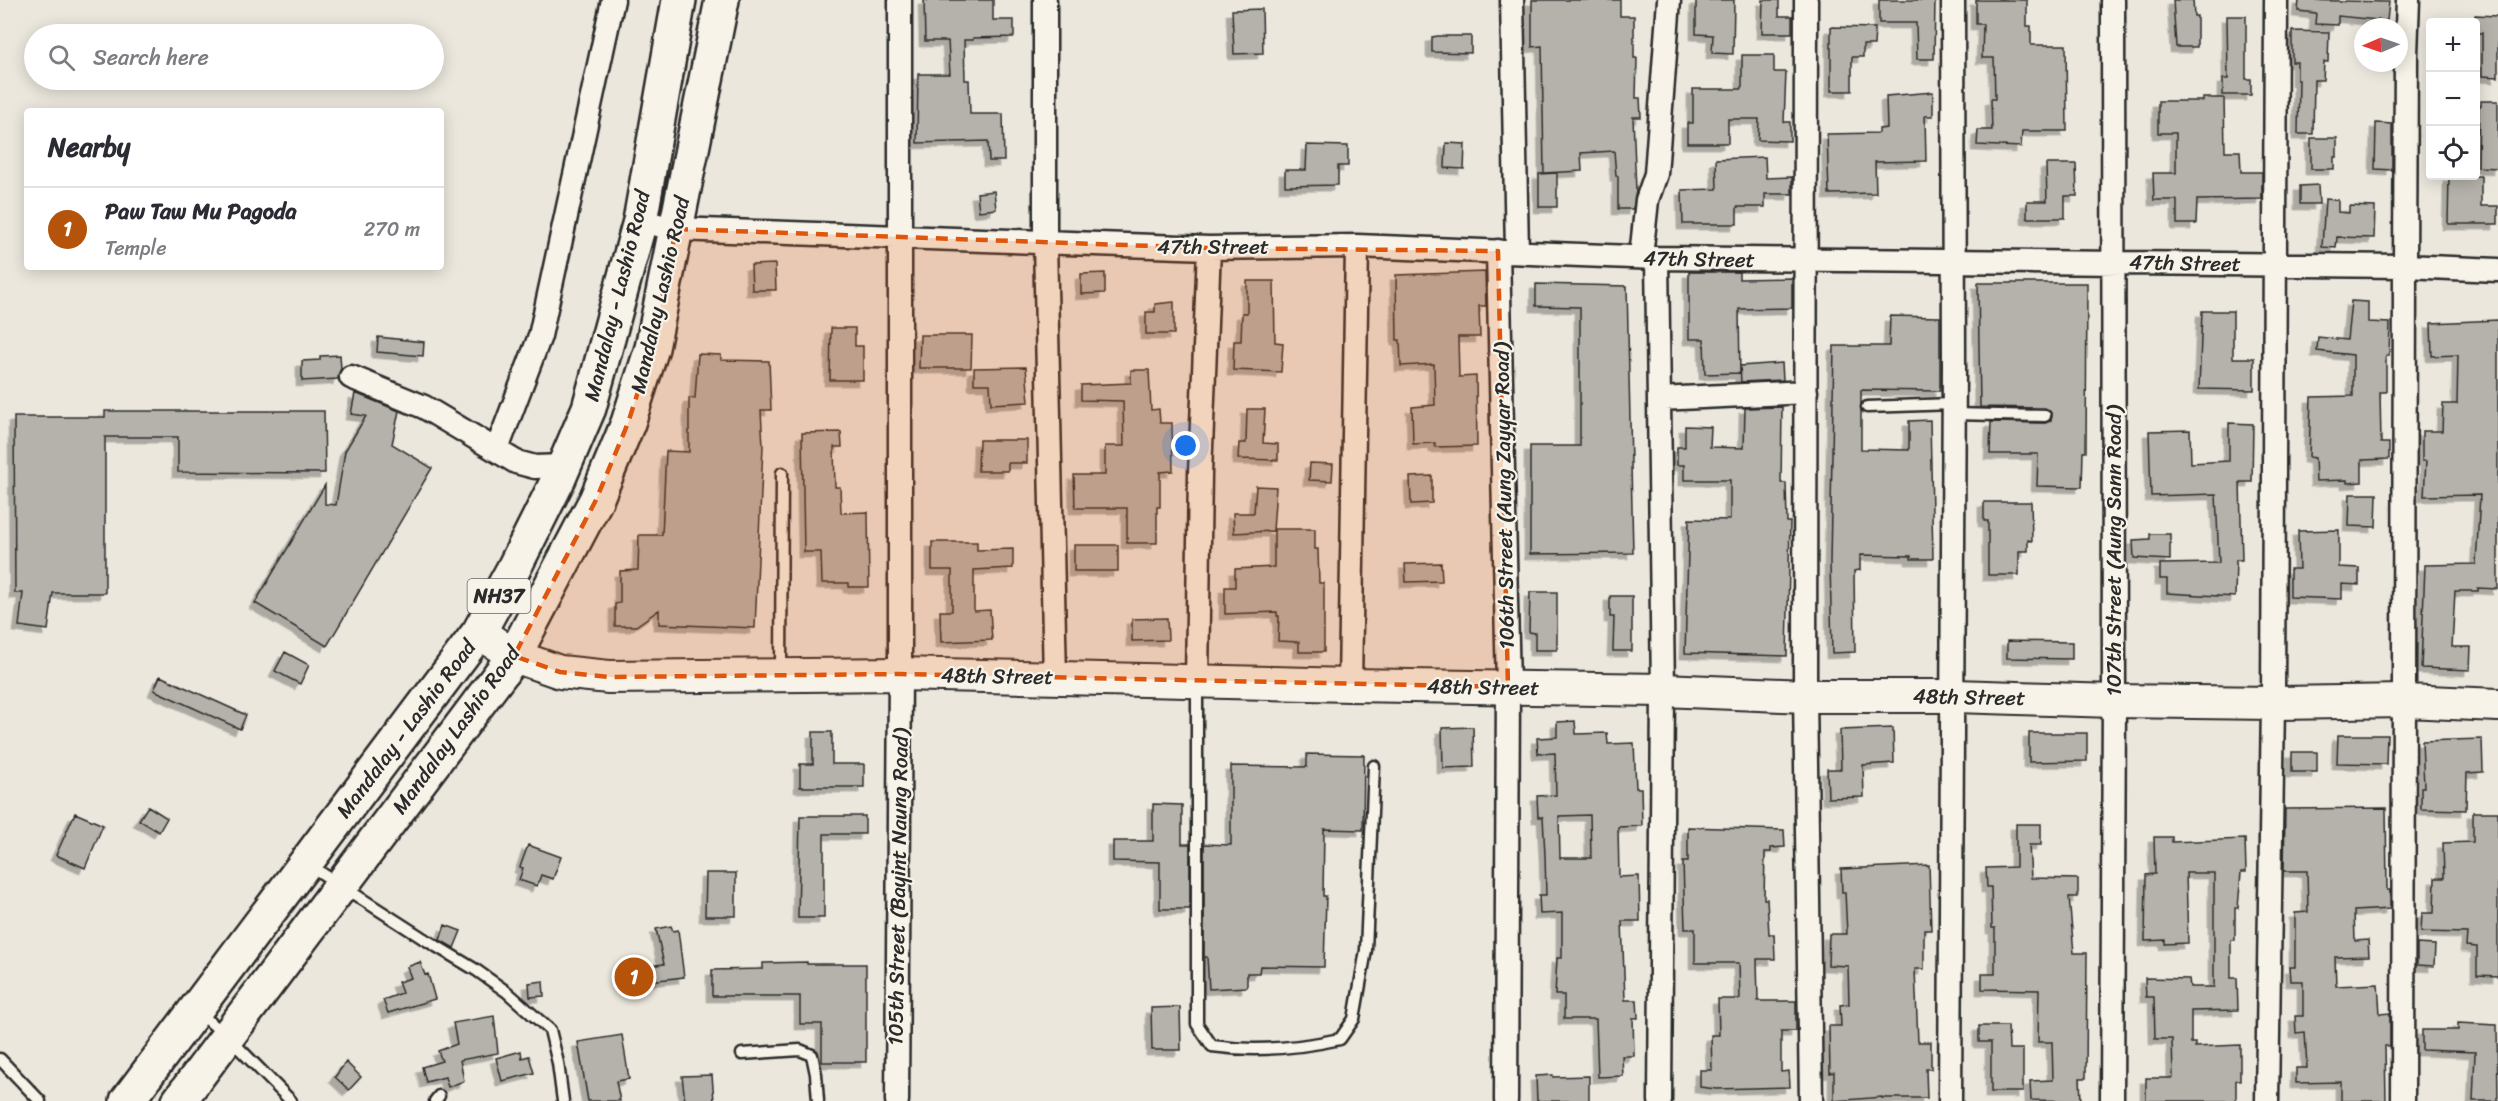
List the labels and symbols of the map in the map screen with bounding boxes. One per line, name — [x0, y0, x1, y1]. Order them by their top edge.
north arrow — [2354, 18, 2408, 72]
street label: Mandalay - Lashio Road — [572, 185, 662, 406]
street label: Mandalay Lashio Road — [619, 191, 702, 397]
street label: 47th Street — [1157, 228, 1269, 266]
street label: 47th Street — [1643, 239, 1755, 279]
street label: 47th Street — [2129, 243, 2241, 283]
street label: 106th Street (Aung Zayyar Road) — [1482, 341, 1526, 650]
street label: 107th Street (Aung Sann Road) — [2095, 404, 2133, 696]
your location — [1171, 431, 1200, 460]
road number: NH37 — [468, 579, 530, 613]
street label: Mandalay - Lashio Road — [326, 630, 487, 827]
street label: Mandalay Lashio Road — [382, 636, 532, 823]
street label: 48th Street — [940, 656, 1054, 696]
street label: 48th Street — [1426, 667, 1540, 707]
street label: 48th Street — [1912, 677, 2026, 717]
street label: 105th Street (Bayint Naung Road) — [876, 727, 920, 1046]
pin: 1 — [614, 954, 654, 1000]

